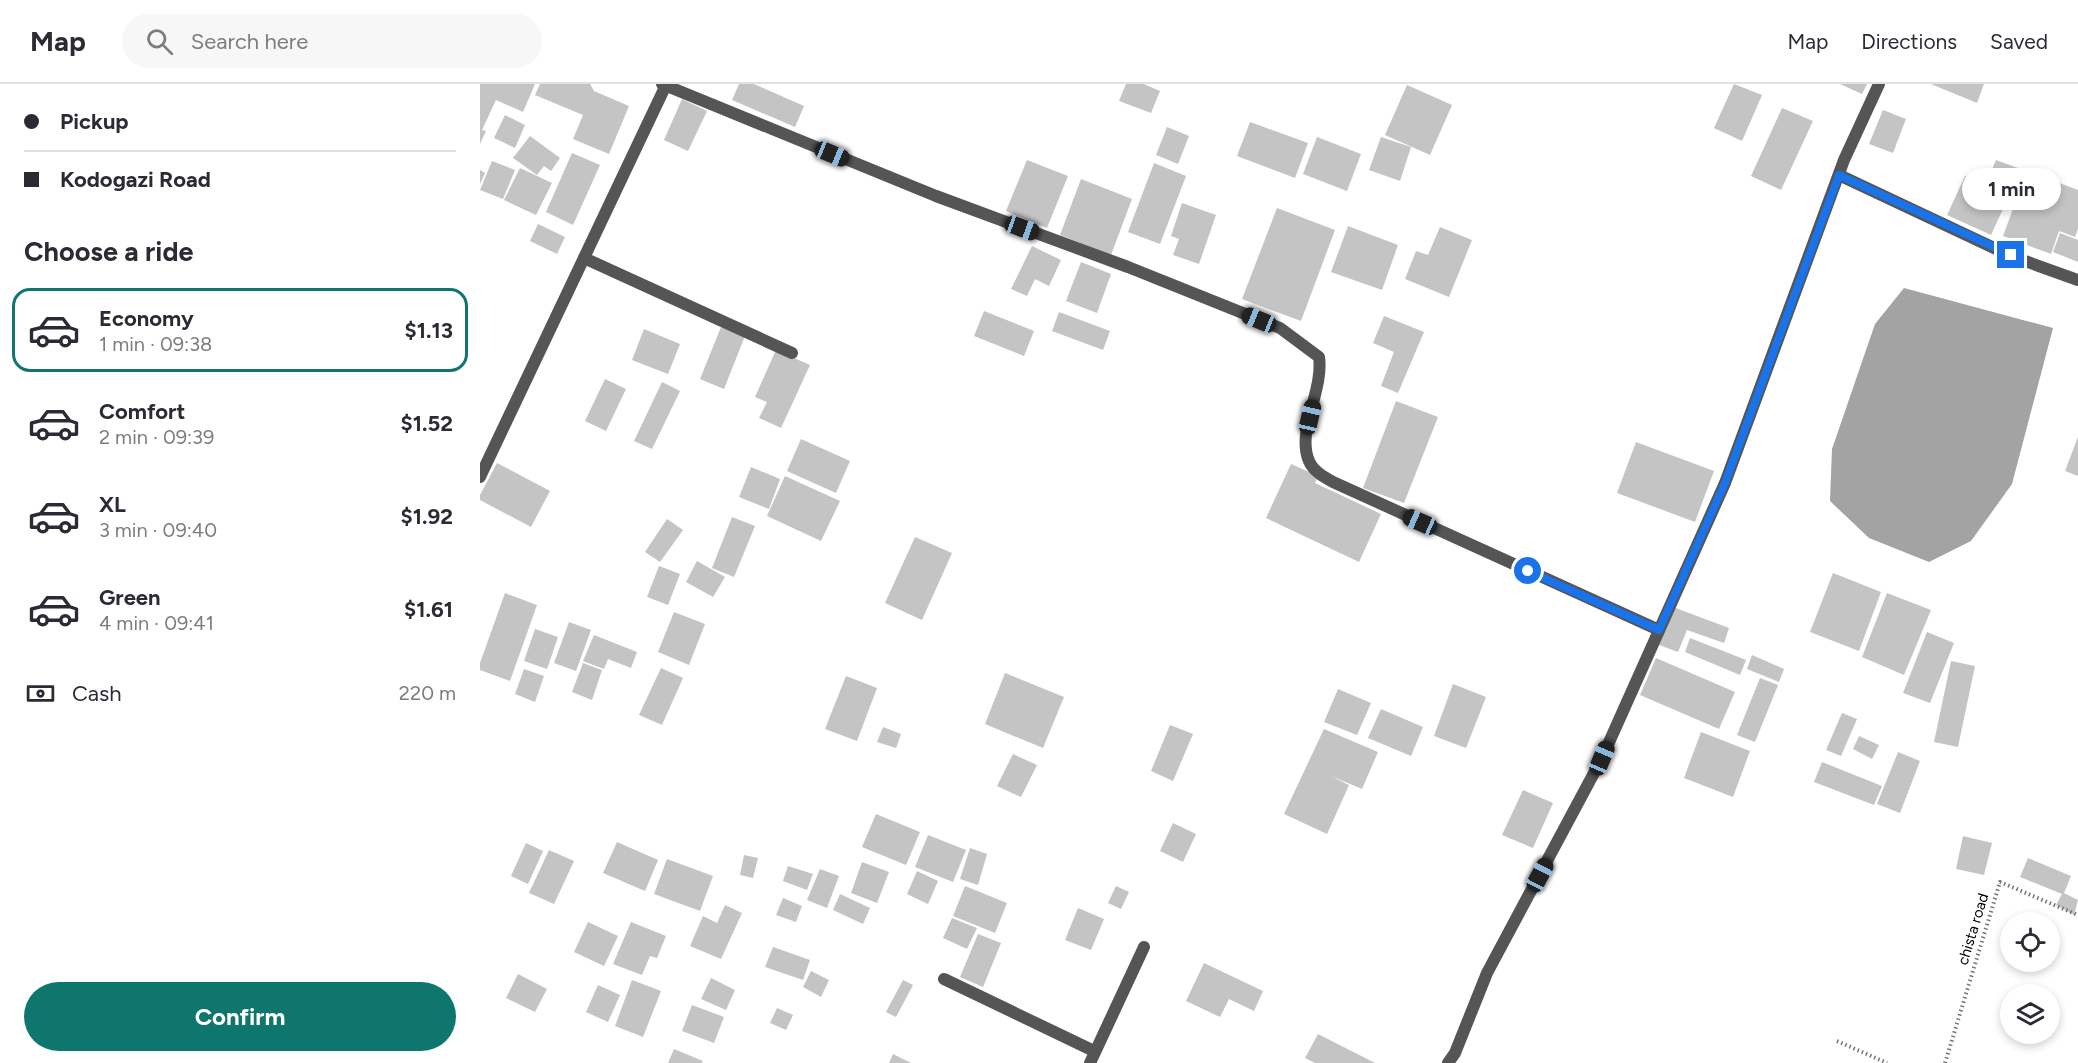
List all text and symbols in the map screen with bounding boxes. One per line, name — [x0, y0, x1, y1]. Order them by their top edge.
search box — [122, 14, 542, 68]
text: Map — [30, 24, 86, 58]
icon: search — [143, 25, 176, 58]
text: Search here — [191, 28, 308, 55]
text: Map — [1787, 29, 1828, 54]
text: Directions — [1861, 29, 1957, 54]
text: Saved — [1990, 29, 2048, 54]
text: Pickup — [60, 108, 129, 135]
car — [812, 139, 852, 169]
text: Kodogazi Road — [60, 166, 211, 193]
callout: 1 min — [1962, 168, 2060, 210]
text: 1 min — [1988, 177, 2035, 201]
car — [1002, 213, 1042, 243]
text: Choose a ride — [24, 235, 193, 268]
route end — [1997, 241, 2024, 268]
icon: car — [27, 303, 81, 357]
text: Economy — [99, 305, 194, 332]
car — [1239, 305, 1279, 335]
text: $1.13 — [405, 317, 453, 344]
text: 1 min · 09:38 — [99, 332, 212, 356]
icon: car — [27, 396, 81, 450]
car — [1297, 397, 1323, 437]
text: Comfort — [99, 398, 185, 425]
text: $1.52 — [401, 410, 453, 437]
text: 2 min · 09:39 — [99, 425, 214, 449]
icon: car — [27, 489, 81, 543]
text: XL — [99, 491, 126, 518]
text: $1.92 — [401, 503, 453, 530]
car — [1400, 506, 1440, 538]
text: 3 min · 09:40 — [99, 518, 217, 542]
route start — [1514, 557, 1541, 584]
icon: car — [27, 582, 81, 636]
text: Green — [99, 584, 161, 611]
text: $1.61 — [404, 596, 453, 623]
text: 4 min · 09:41 — [99, 611, 214, 635]
icon: cash — [24, 677, 57, 710]
text: Cash — [72, 680, 122, 707]
text: 220 m — [399, 681, 456, 705]
car — [1587, 738, 1617, 778]
car — [1524, 855, 1556, 895]
street label: chista road — [1954, 891, 1992, 967]
map controls — [2000, 912, 2060, 1044]
button: locate — [2000, 912, 2060, 972]
button: Confirm — [24, 982, 456, 1051]
button: layers — [2000, 984, 2060, 1044]

